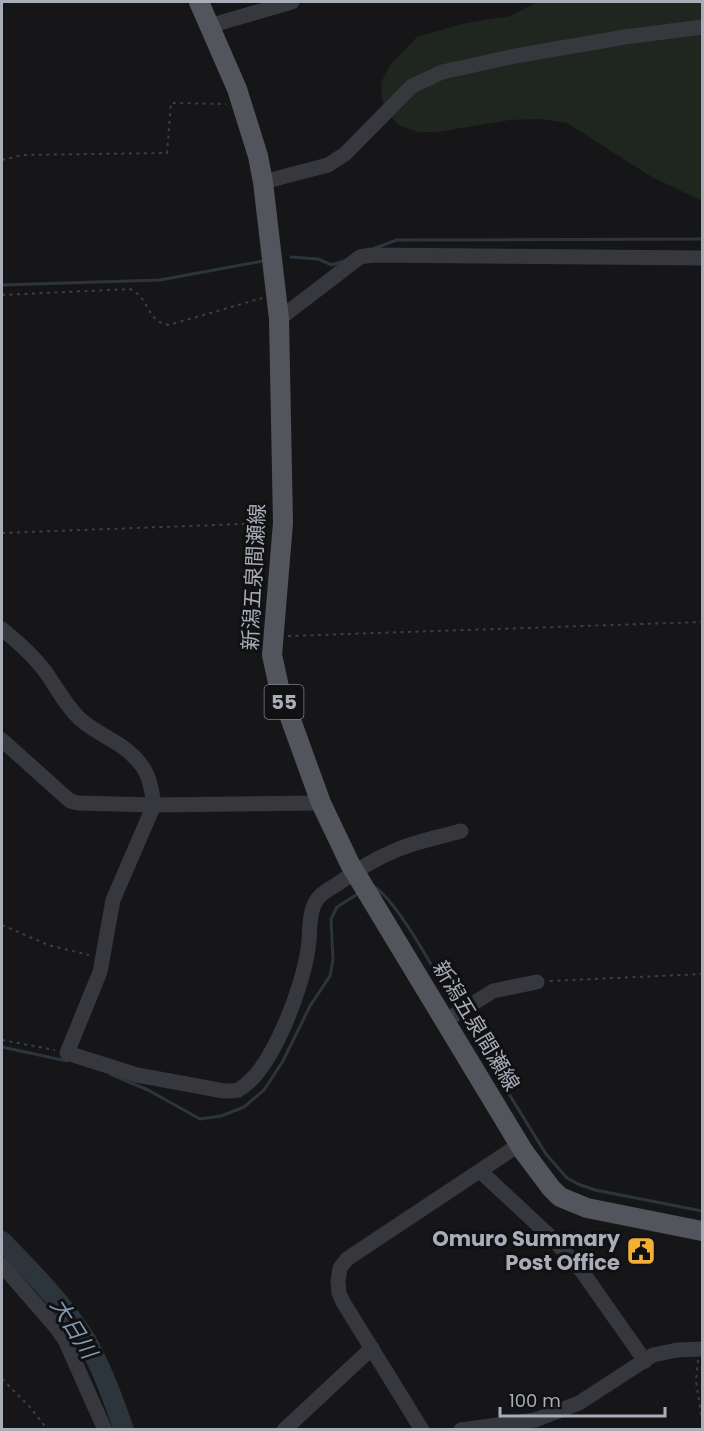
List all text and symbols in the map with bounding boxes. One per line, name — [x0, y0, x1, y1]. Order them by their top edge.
street label: 新潟五泉間瀬線 — [235, 503, 272, 651]
road number: 55 — [264, 685, 304, 719]
street label: 新潟五泉間瀬線 — [426, 955, 527, 1096]
place label: Omuro Summary Post Office — [432, 1224, 621, 1277]
public building icon: Omuro Summary Post Office — [625, 1235, 657, 1267]
water label: 大日川 — [43, 1292, 105, 1366]
scale bar — [500, 1380, 665, 1418]
text: 100 m — [509, 1388, 561, 1413]

